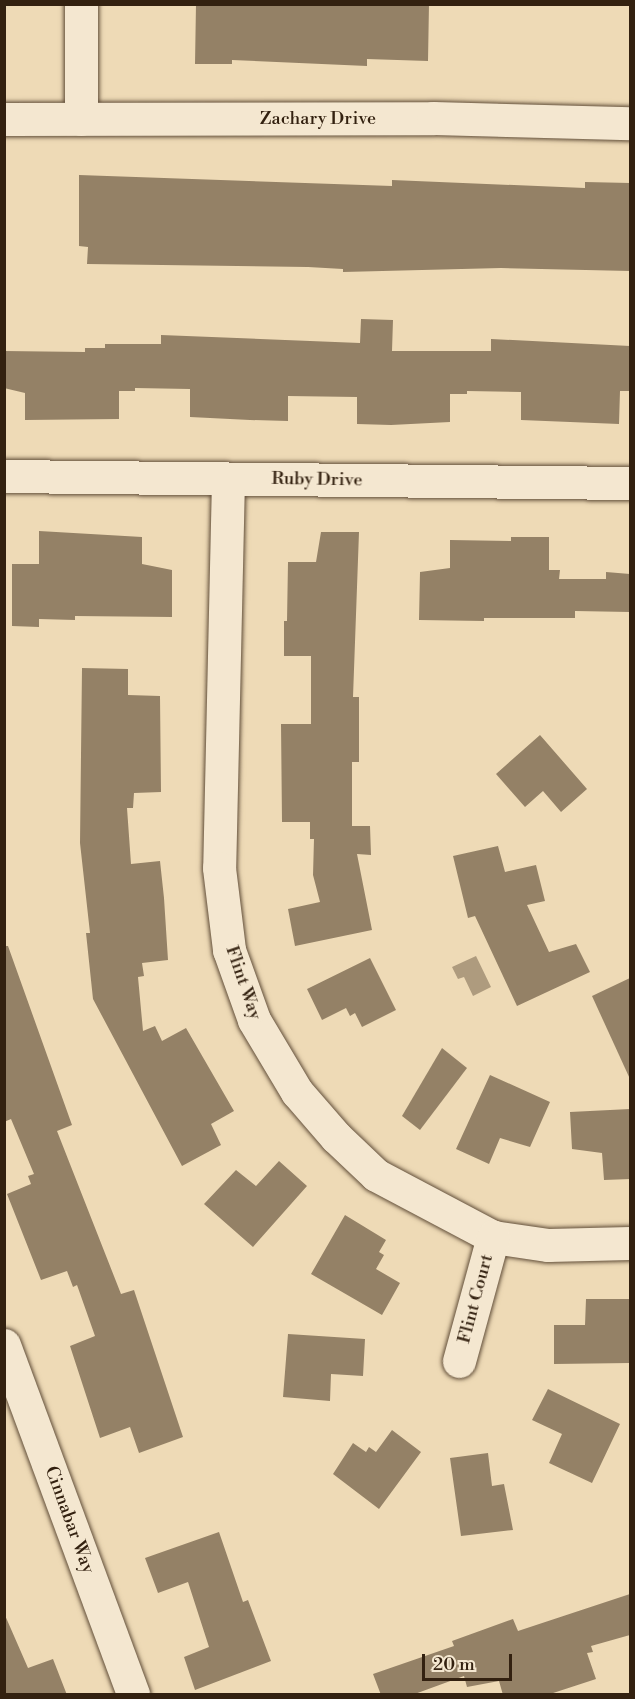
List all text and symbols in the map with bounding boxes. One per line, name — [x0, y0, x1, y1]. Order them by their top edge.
street label: Zachary Drive — [260, 108, 376, 130]
street label: Ruby Drive — [271, 468, 363, 492]
street label: Flint Way — [220, 943, 266, 1023]
street label: Flint Court — [454, 1252, 498, 1346]
street label: Cinnabar Way — [40, 1463, 98, 1577]
scale bar — [425, 1642, 515, 1680]
text: 20 m — [433, 1653, 475, 1676]

